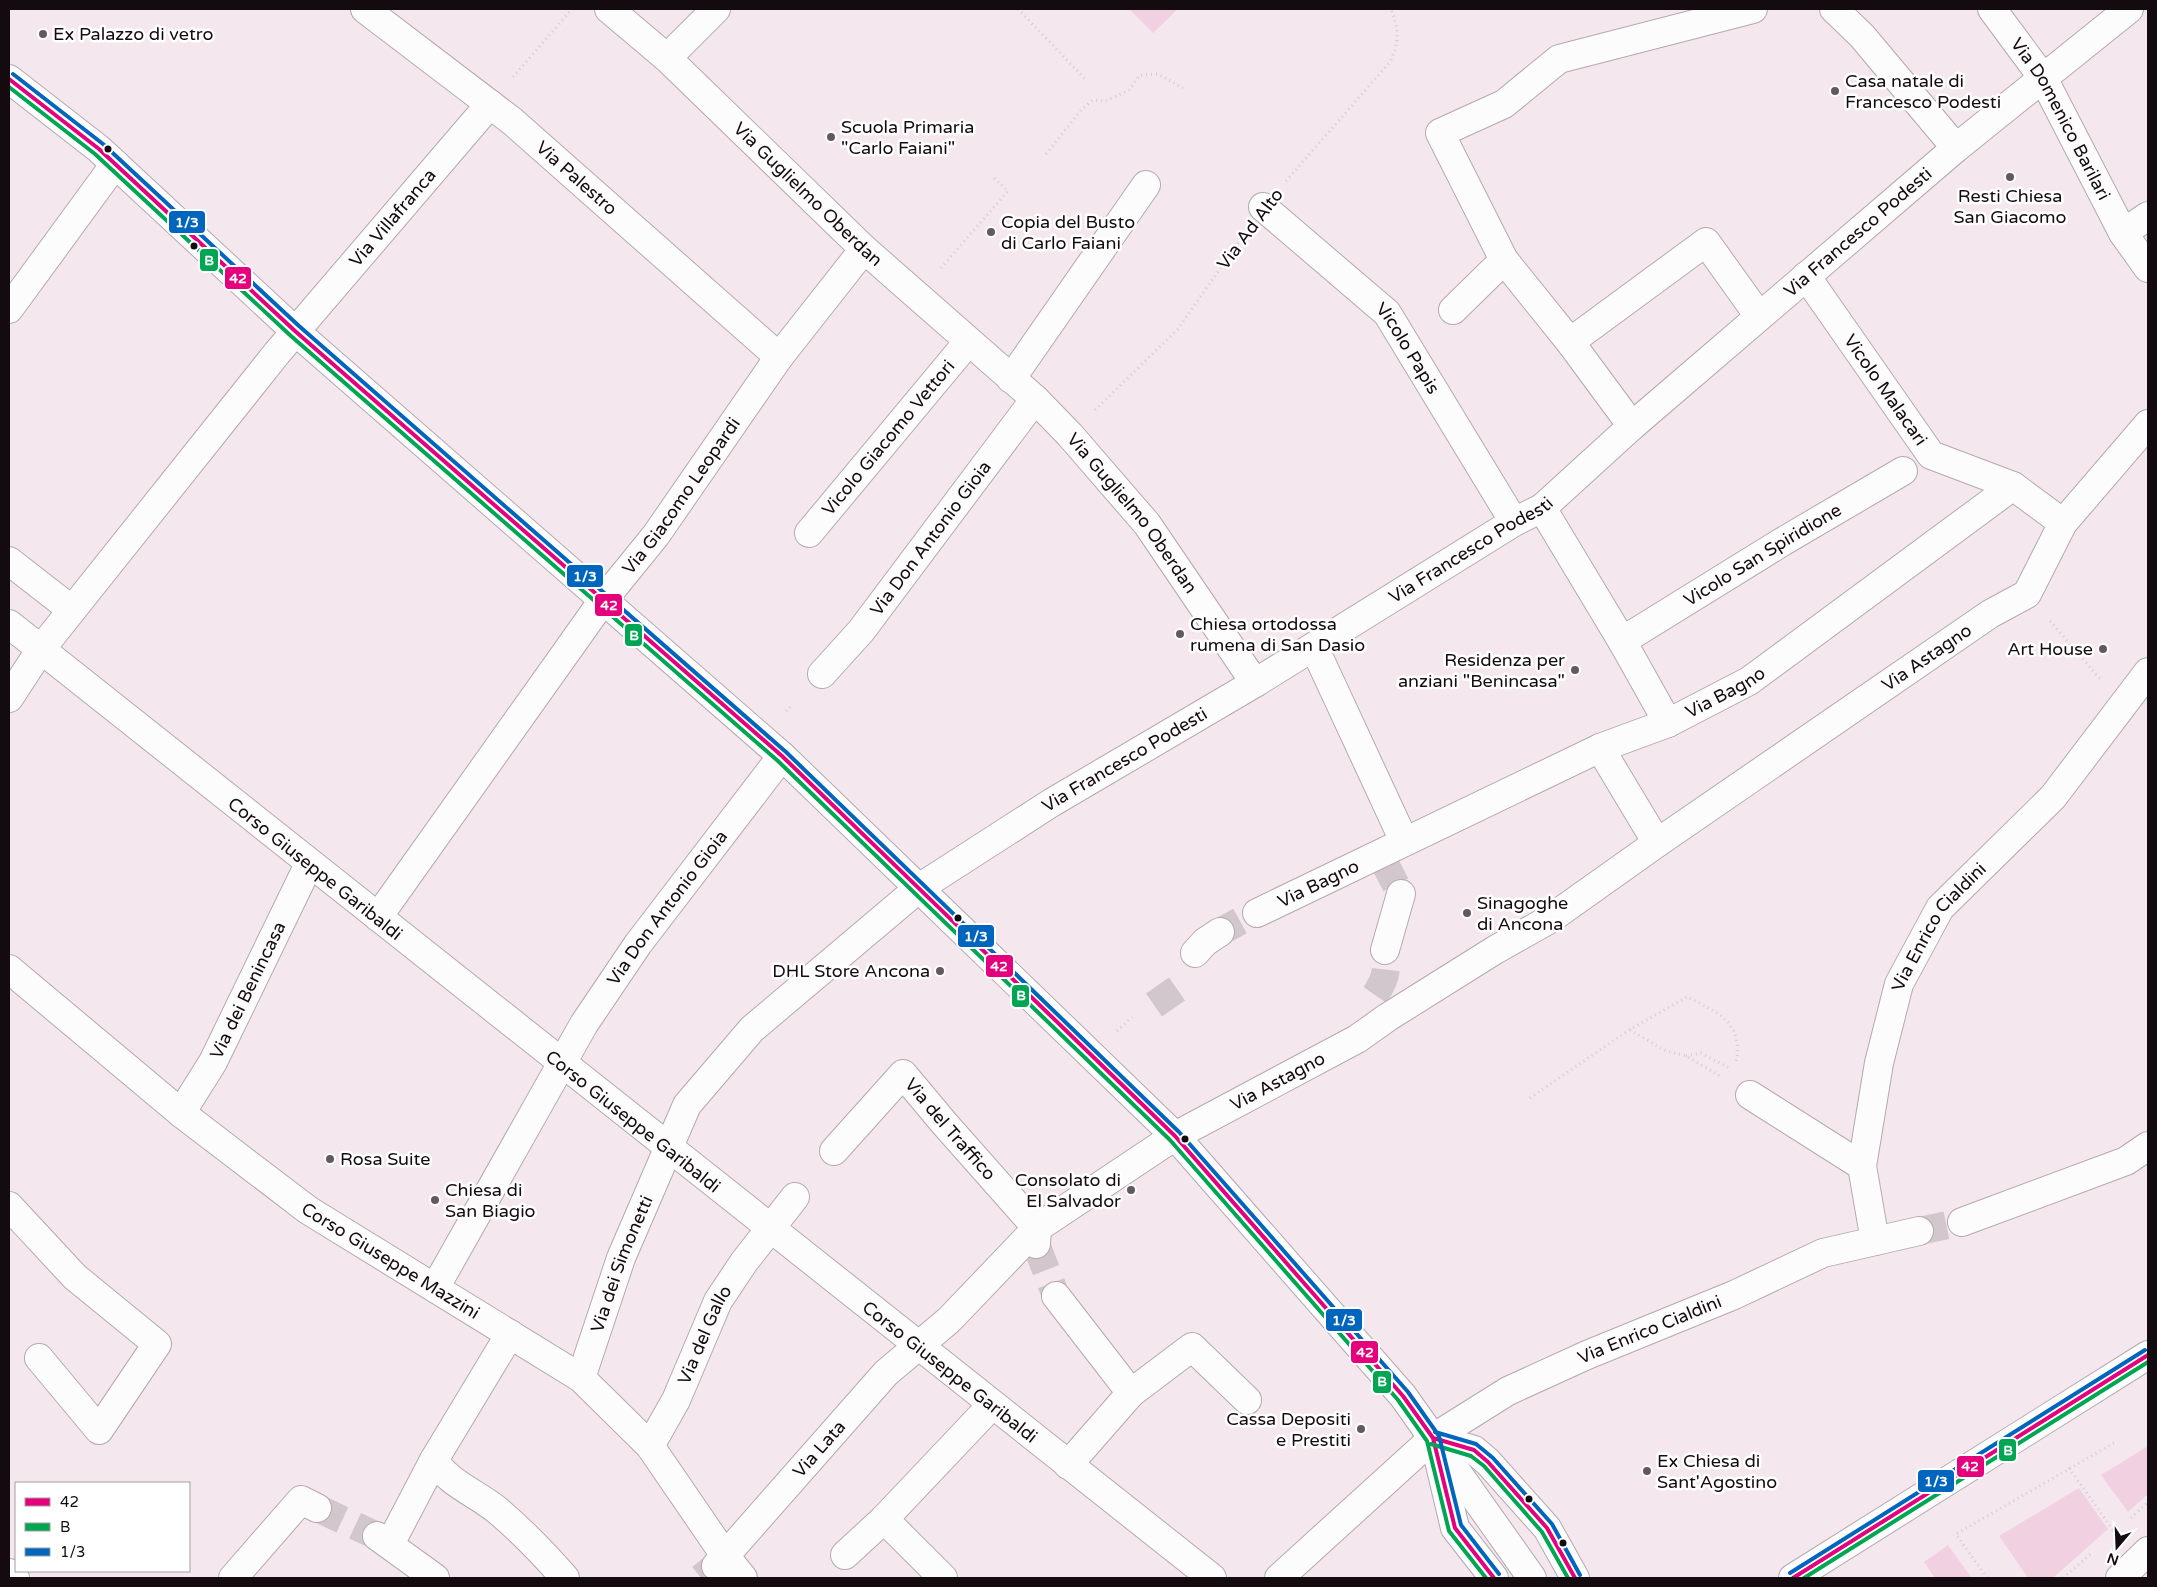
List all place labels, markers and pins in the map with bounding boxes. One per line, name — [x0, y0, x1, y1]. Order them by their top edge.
place label: Ex Palazzo di vetro — [53, 23, 213, 45]
marker: Ex Palazzo di vetro — [37, 28, 49, 40]
place label: Casa natale di Francesco Podesti — [1845, 70, 2001, 113]
marker: Casa natale di Francesco Podesti — [1829, 85, 1841, 97]
place label: Scuola Primaria "Carlo Faiani" — [841, 116, 974, 159]
marker: Scuola Primaria "Carlo Faiani" — [825, 131, 837, 143]
unlabelled marker — [103, 144, 113, 154]
marker: Resti Chiesa San Giacomo — [2004, 171, 2016, 183]
place label: Resti Chiesa San Giacomo — [1953, 185, 2067, 228]
place label: Copia del Busto di Carlo Faiani — [1001, 211, 1135, 254]
marker: Copia del Busto di Carlo Faiani — [985, 226, 997, 238]
unlabelled marker — [189, 241, 199, 251]
place label: Chiesa ortodossa rumena di San Dasio — [1190, 613, 1365, 656]
marker: Chiesa ortodossa rumena di San Dasio — [1174, 628, 1186, 640]
place label: Art House — [2007, 638, 2093, 660]
marker: Art House — [2097, 643, 2109, 655]
place label: Residenza per anziani "Benincasa" — [1398, 649, 1565, 692]
marker: Residenza per anziani "Benincasa" — [1569, 664, 1581, 676]
place label: Sinagoghe di Ancona — [1477, 892, 1568, 935]
marker: Sinagoghe di Ancona — [1461, 907, 1473, 919]
unlabelled marker — [953, 913, 963, 923]
place label: DHL Store Ancona — [772, 960, 930, 982]
marker: DHL Store Ancona — [934, 965, 946, 977]
unlabelled marker — [1180, 1134, 1190, 1144]
place label: Rosa Suite — [340, 1148, 431, 1170]
marker: Rosa Suite — [324, 1153, 336, 1165]
place label: Consolato di El Salvador — [1015, 1169, 1121, 1212]
place label: Chiesa di San Biagio — [445, 1179, 536, 1222]
marker: Consolato di El Salvador — [1125, 1184, 1137, 1196]
marker: Chiesa di San Biagio — [429, 1194, 441, 1206]
place label: Cassa Depositi e Prestiti — [1226, 1408, 1351, 1451]
marker: Cassa Depositi e Prestiti — [1355, 1423, 1367, 1435]
place label: Ex Chiesa di Sant'Agostino — [1657, 1450, 1777, 1493]
marker: Ex Chiesa di Sant'Agostino — [1641, 1465, 1653, 1477]
unlabelled marker — [1524, 1494, 1534, 1504]
unlabelled marker — [1558, 1538, 1568, 1548]

